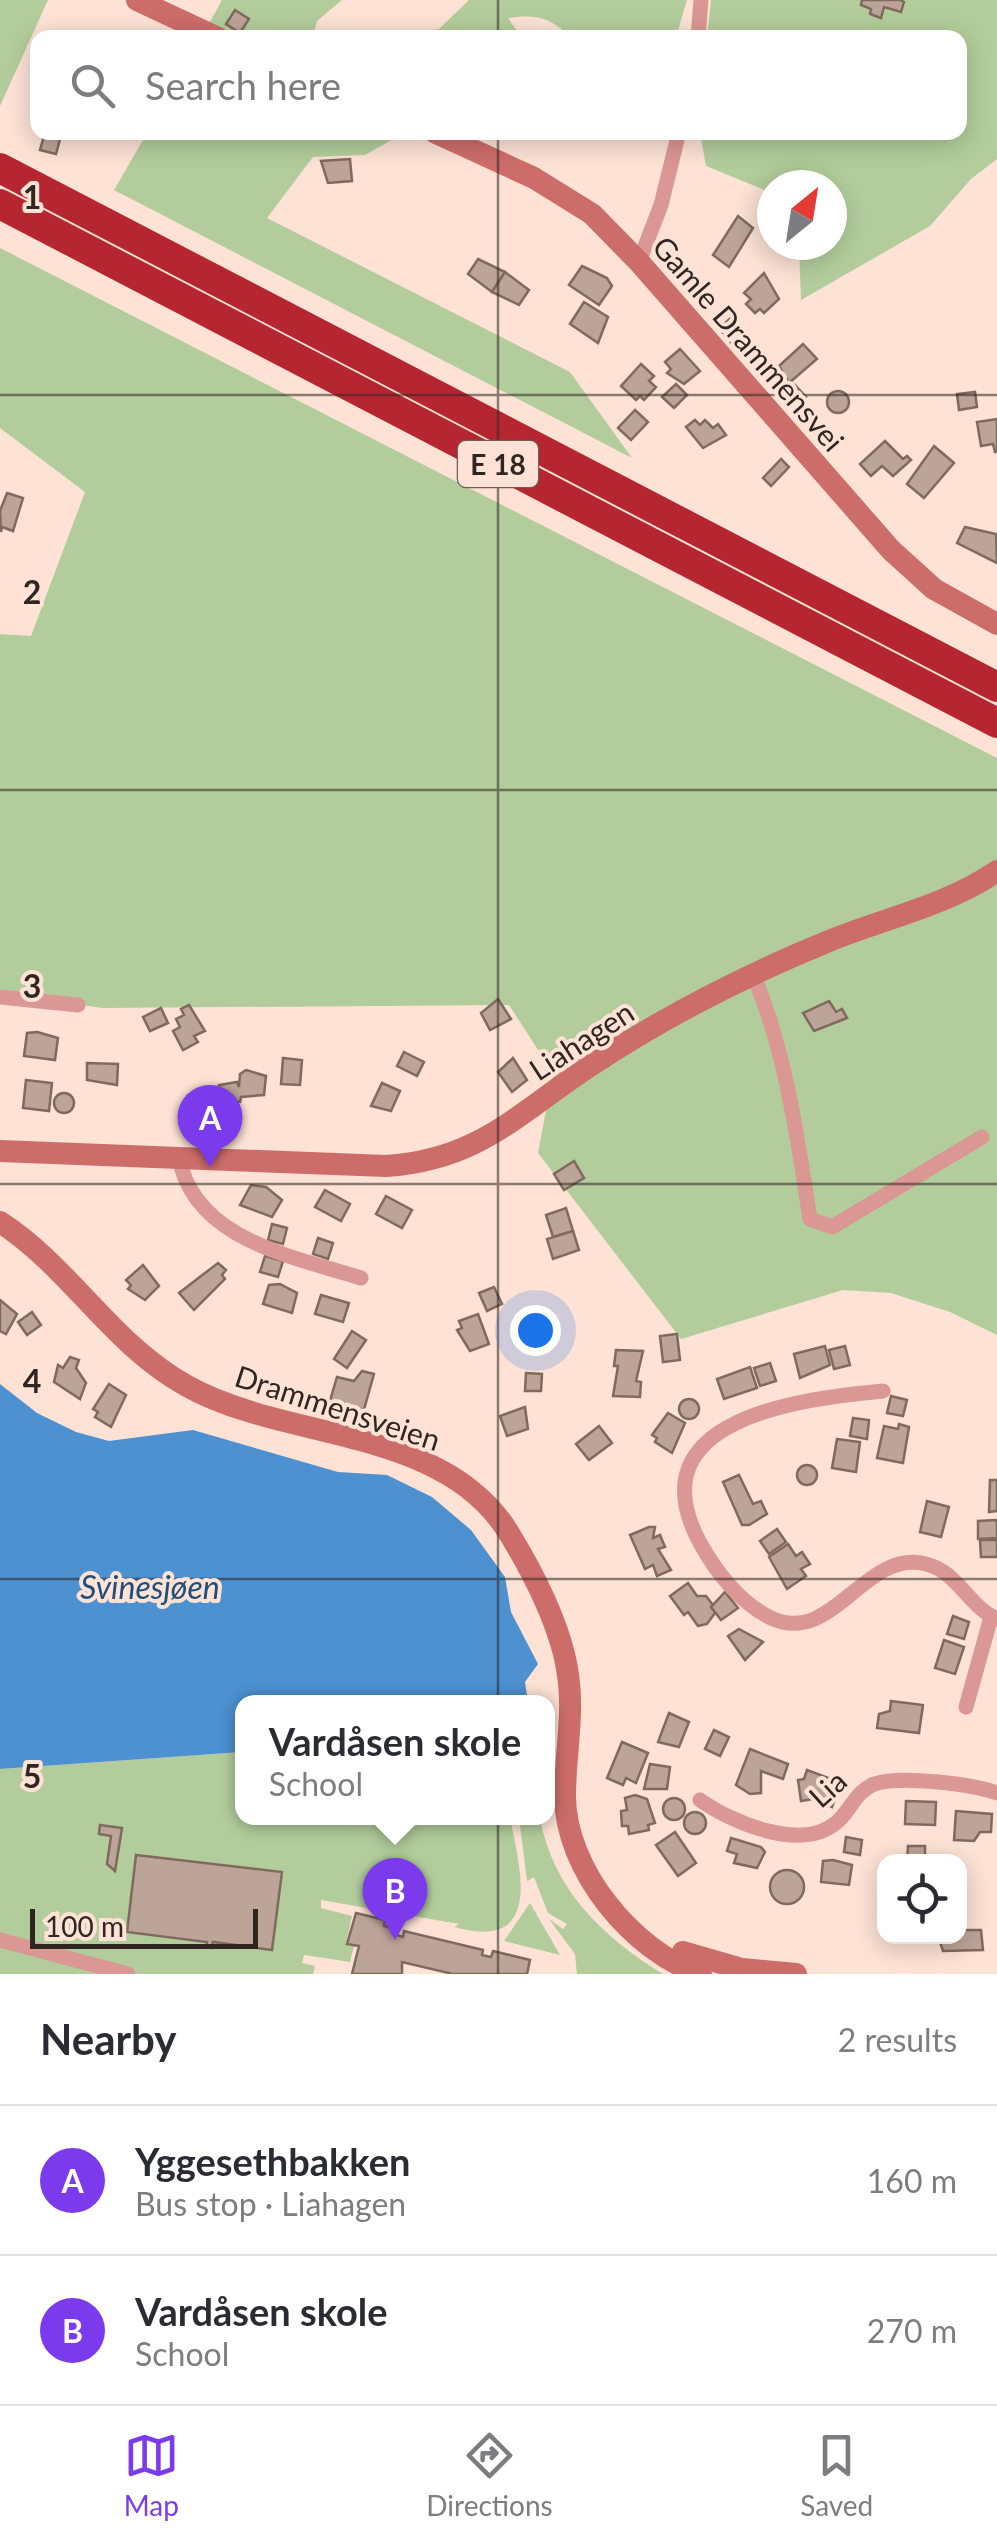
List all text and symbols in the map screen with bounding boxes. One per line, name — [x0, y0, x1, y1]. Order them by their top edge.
search box — [30, 30, 967, 140]
icon: search — [65, 58, 120, 113]
text: Search here — [145, 62, 341, 108]
north arrow — [757, 170, 847, 260]
text: 1 — [23, 177, 41, 216]
street label: Gamle Drammensvei — [646, 228, 852, 458]
road number: E 18 — [458, 441, 538, 487]
text: 2 — [23, 572, 41, 611]
text: 3 — [23, 966, 41, 1005]
street label: Liahagen — [522, 993, 640, 1087]
pin: A — [178, 1084, 242, 1167]
your location — [510, 1305, 561, 1356]
street label: Drammensveien — [231, 1357, 445, 1457]
text: 4 — [23, 1361, 41, 1400]
water label: Svinesjøen — [80, 1567, 220, 1606]
popup — [235, 1695, 555, 1825]
text: Vardåsen skole — [269, 1718, 521, 1764]
text: 5 — [23, 1756, 41, 1795]
street label: Lia — [801, 1762, 853, 1814]
text: School — [269, 1764, 363, 1803]
map controls — [877, 1854, 967, 1944]
button: locate — [877, 1854, 967, 1944]
pin: B — [362, 1858, 428, 1940]
scale bar — [30, 1904, 258, 1948]
text: 100 m — [45, 1909, 124, 1943]
text: Nearby — [40, 2014, 177, 2064]
text: 2 results — [838, 2020, 957, 2059]
text: Yggesethbakken — [135, 2138, 410, 2184]
text: A — [61, 2161, 84, 2200]
text: 160 m — [867, 2161, 957, 2200]
text: Bus stop · Liahagen — [135, 2184, 406, 2223]
text: Vardåsen skole — [135, 2288, 388, 2334]
text: B — [62, 2311, 83, 2350]
text: 270 m — [867, 2311, 957, 2350]
text: School — [135, 2334, 229, 2373]
tab: Map — [124, 2428, 179, 2522]
tab: Directions — [426, 2428, 553, 2522]
tab: Saved — [800, 2428, 873, 2522]

